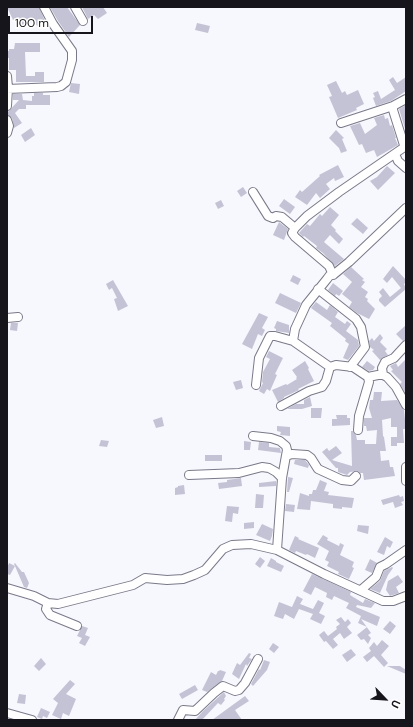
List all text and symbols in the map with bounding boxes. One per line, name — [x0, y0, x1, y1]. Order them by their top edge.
scale bar — [10, 8, 95, 34]
text: 100 m — [15, 15, 49, 31]
north arrow — [365, 679, 405, 719]
text: U — [388, 698, 404, 710]

